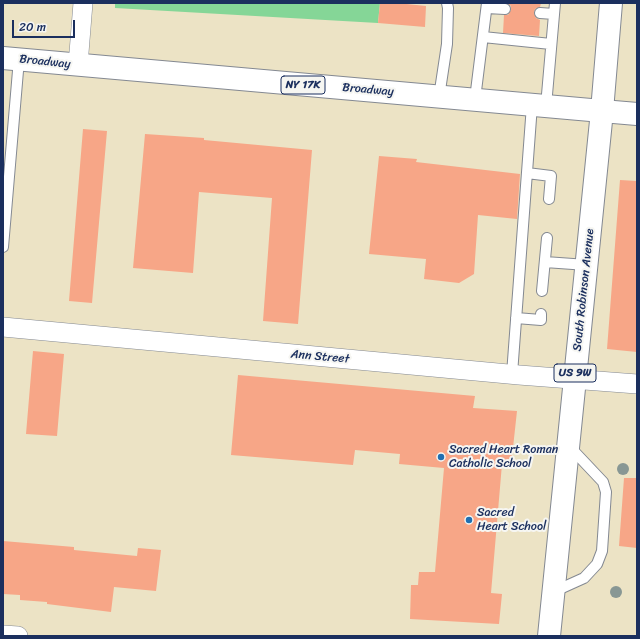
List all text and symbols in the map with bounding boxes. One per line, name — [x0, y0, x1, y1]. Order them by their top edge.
scale bar — [14, 12, 77, 38]
text: 20 m — [19, 16, 46, 38]
street label: Broadway — [19, 52, 71, 72]
road number: NY 17K — [281, 76, 325, 94]
street label: Broadway — [342, 81, 394, 99]
street label: South Robinson Avenue — [570, 228, 598, 352]
street label: Ann Street — [290, 347, 350, 367]
road number: US 9W — [554, 364, 596, 382]
place label: Sacred Heart Roman Catholic School — [449, 443, 558, 471]
marker: Sacred Heart Roman Catholic School — [436, 452, 446, 462]
place label: Sacred Heart School — [477, 506, 546, 534]
marker: Sacred Heart School — [464, 515, 474, 525]

